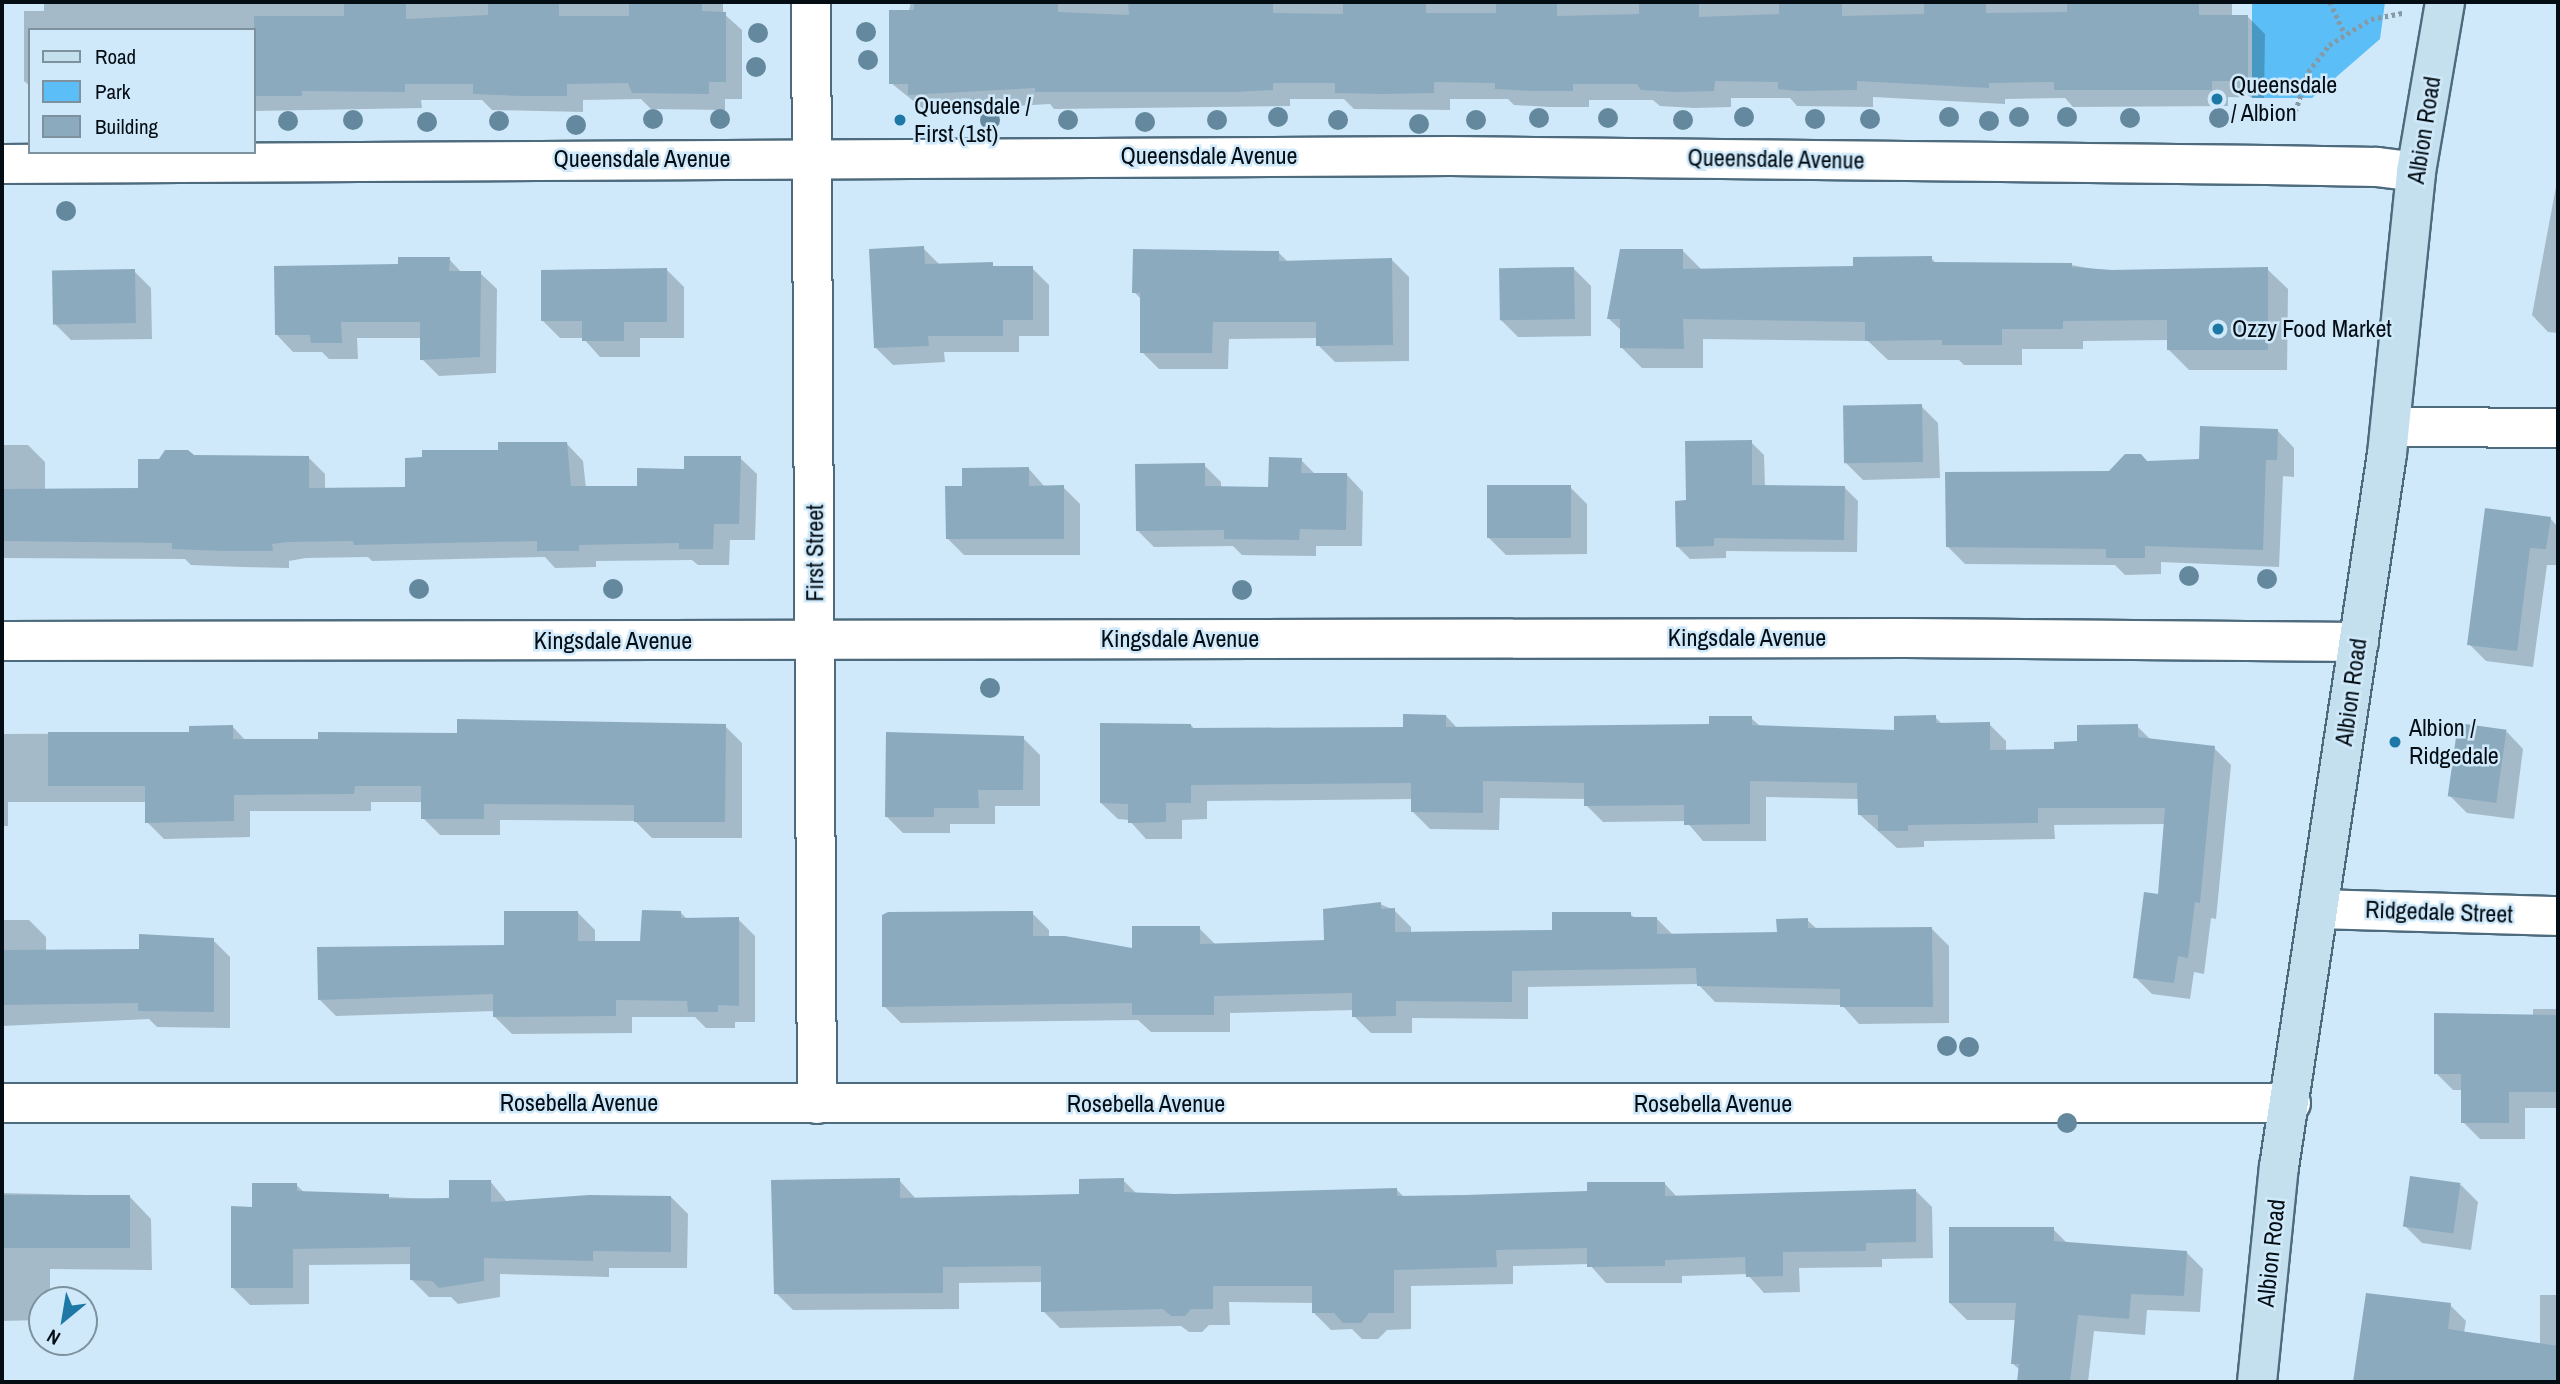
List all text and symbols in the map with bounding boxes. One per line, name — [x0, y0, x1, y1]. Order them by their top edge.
legend — [28, 28, 256, 154]
text: Road — [95, 42, 136, 71]
place label: Queensdale / Albion — [2231, 71, 2337, 127]
street label: Albion Road — [2401, 74, 2447, 186]
text: Park — [95, 77, 130, 106]
marker: Queensdale / Albion — [2209, 91, 2225, 107]
place label: Queensdale / First (1st) — [914, 92, 1031, 148]
text: Building — [95, 112, 158, 141]
marker: Queensdale / First (1st) — [892, 112, 908, 128]
street label: Queensdale Avenue — [1120, 142, 1298, 170]
street label: Queensdale Avenue — [1687, 143, 1865, 175]
street label: Queensdale Avenue — [553, 145, 731, 173]
place label: Ozzy Food Market — [2232, 315, 2392, 343]
marker: Ozzy Food Market — [2210, 321, 2226, 337]
street label: First Street — [801, 504, 829, 602]
street label: Kingsdale Avenue — [1667, 624, 1827, 652]
street label: Kingsdale Avenue — [1100, 625, 1260, 653]
street label: Kingsdale Avenue — [533, 627, 693, 655]
street label: Albion Road — [2329, 636, 2373, 748]
place label: Albion / Ridgedale — [2409, 714, 2499, 770]
marker: Albion / Ridgedale — [2387, 734, 2403, 750]
street label: Ridgedale Street — [2365, 895, 2513, 929]
street label: Rosebella Avenue — [499, 1089, 659, 1117]
street label: Rosebella Avenue — [1066, 1090, 1226, 1118]
street label: Rosebella Avenue — [1633, 1090, 1793, 1118]
street label: Albion Road — [2251, 1198, 2291, 1308]
north arrow — [28, 1286, 98, 1356]
text: N — [42, 1323, 65, 1352]

